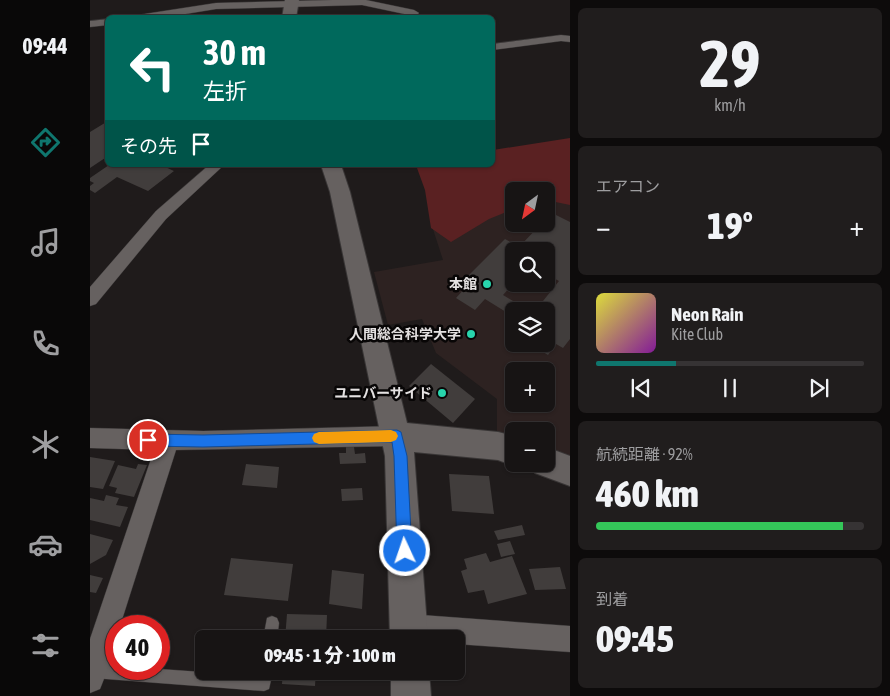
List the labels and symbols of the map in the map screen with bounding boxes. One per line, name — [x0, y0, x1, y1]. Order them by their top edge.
north arrow — [505, 182, 555, 232]
place label: 本館 — [449, 276, 477, 292]
marker: 本館 — [481, 278, 493, 290]
place label: 人間総合科学大学 — [349, 326, 461, 342]
marker: 人間総合科学大学 — [465, 328, 477, 340]
place label: ユニバーサイド — [334, 385, 432, 401]
marker: ユニバーサイド — [436, 387, 448, 399]
pin — [127, 419, 169, 461]
position arrow — [378, 524, 430, 576]
speed limit sign: 40 — [105, 615, 170, 680]

